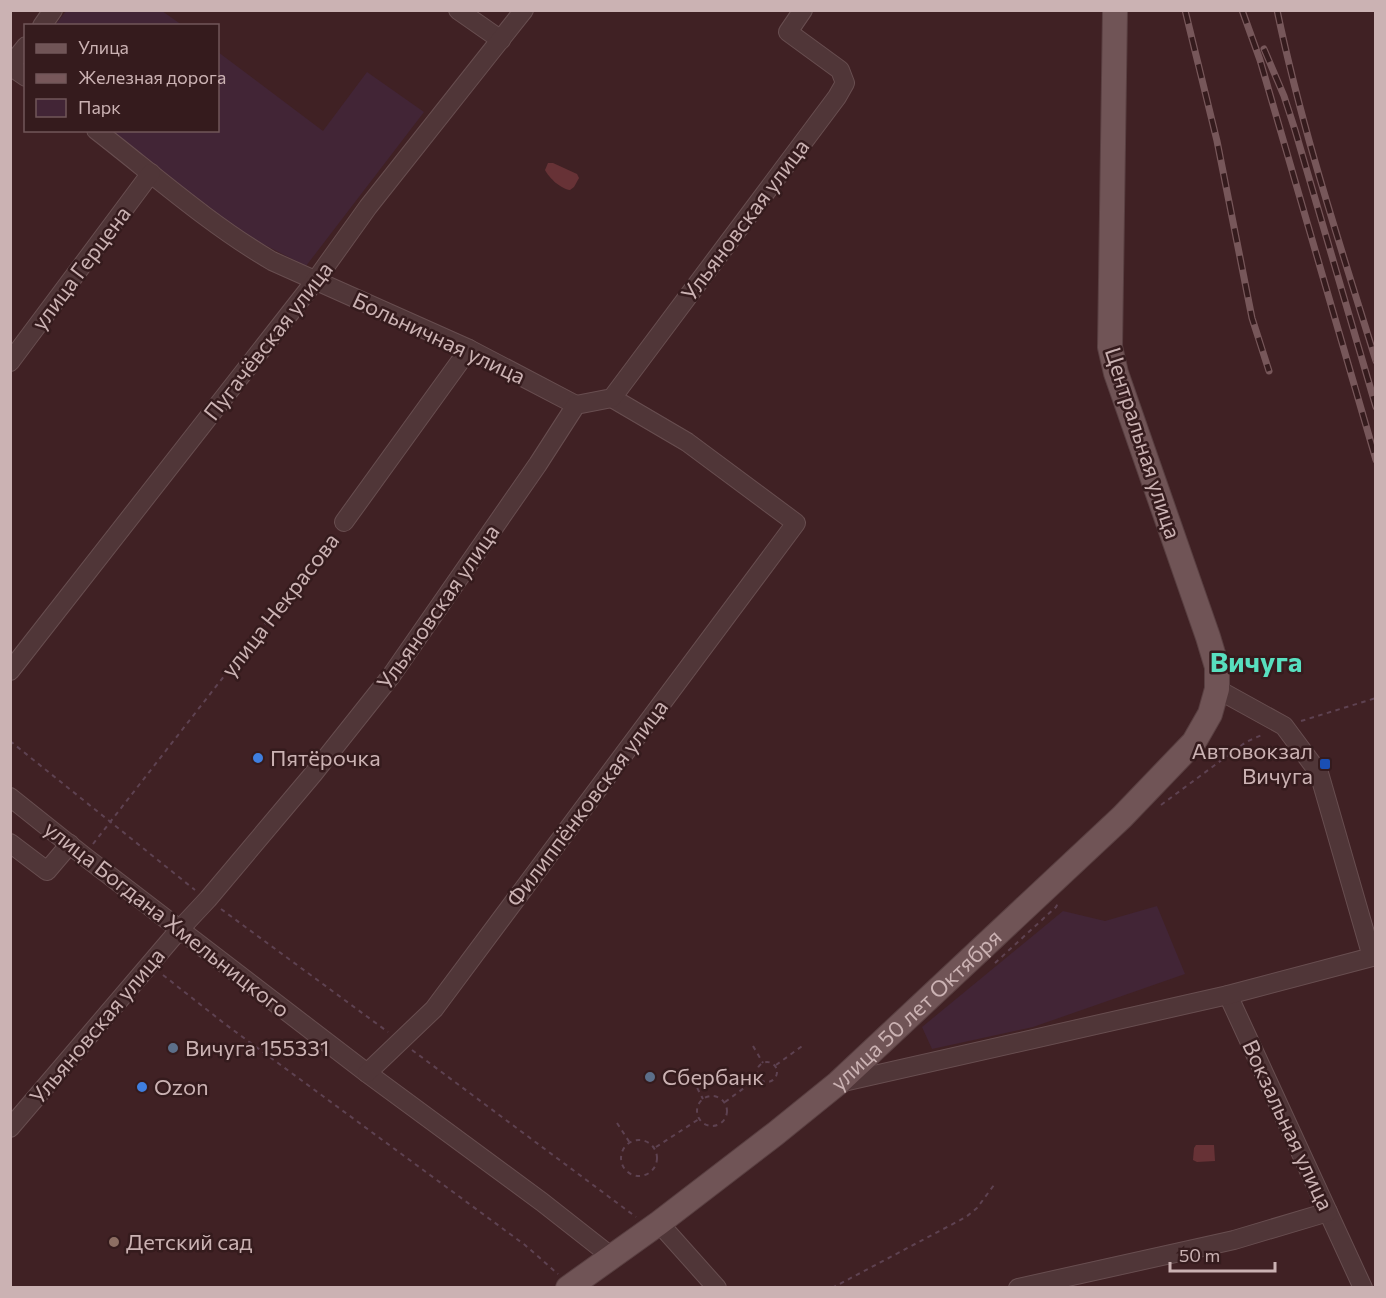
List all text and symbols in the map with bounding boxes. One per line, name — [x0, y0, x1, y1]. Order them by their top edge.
legend — [24, 24, 219, 132]
text: Улица — [78, 36, 129, 58]
text: Железная дорога — [78, 66, 226, 88]
text: Парк — [78, 96, 121, 118]
street label: Ульяновская улица — [675, 133, 814, 306]
street label: улица Герцена — [25, 201, 136, 335]
street label: Пугачёвская улица — [197, 256, 338, 425]
street label: Больничная улица — [349, 286, 530, 389]
street label: Центральная улица — [1100, 344, 1187, 542]
street label: Ульяновская улица — [370, 519, 505, 695]
street label: улица Некрасова — [215, 527, 344, 682]
district label: Вичуга — [1210, 644, 1302, 678]
street label: Филиппёнковская улица — [500, 694, 673, 911]
place label: Автовокзал Вичуга — [1191, 737, 1313, 789]
place label: Пятёрочка — [270, 744, 381, 771]
marker: Пятёрочка — [251, 751, 265, 765]
marker: Автовокзал Вичуга — [1318, 757, 1332, 771]
street label: улица Богдана Хмельницкого — [39, 814, 295, 1023]
street label: улица 50 лет Октября — [825, 923, 1007, 1096]
street label: Ульяновская улица — [23, 942, 170, 1109]
place label: Вичуга 155331 — [185, 1034, 329, 1061]
street label: Вокзальная улица — [1237, 1035, 1340, 1214]
marker: Вичуга 155331 — [166, 1041, 180, 1055]
place label: Сбербанк — [662, 1063, 764, 1090]
marker: Сбербанк — [643, 1070, 657, 1084]
place label: Ozon — [154, 1073, 209, 1100]
marker: Ozon — [135, 1080, 149, 1094]
place label: Детский сад — [126, 1228, 252, 1255]
marker: Детский сад — [107, 1235, 121, 1249]
scale bar — [1170, 1235, 1275, 1273]
text: 50 m — [1179, 1244, 1220, 1266]

